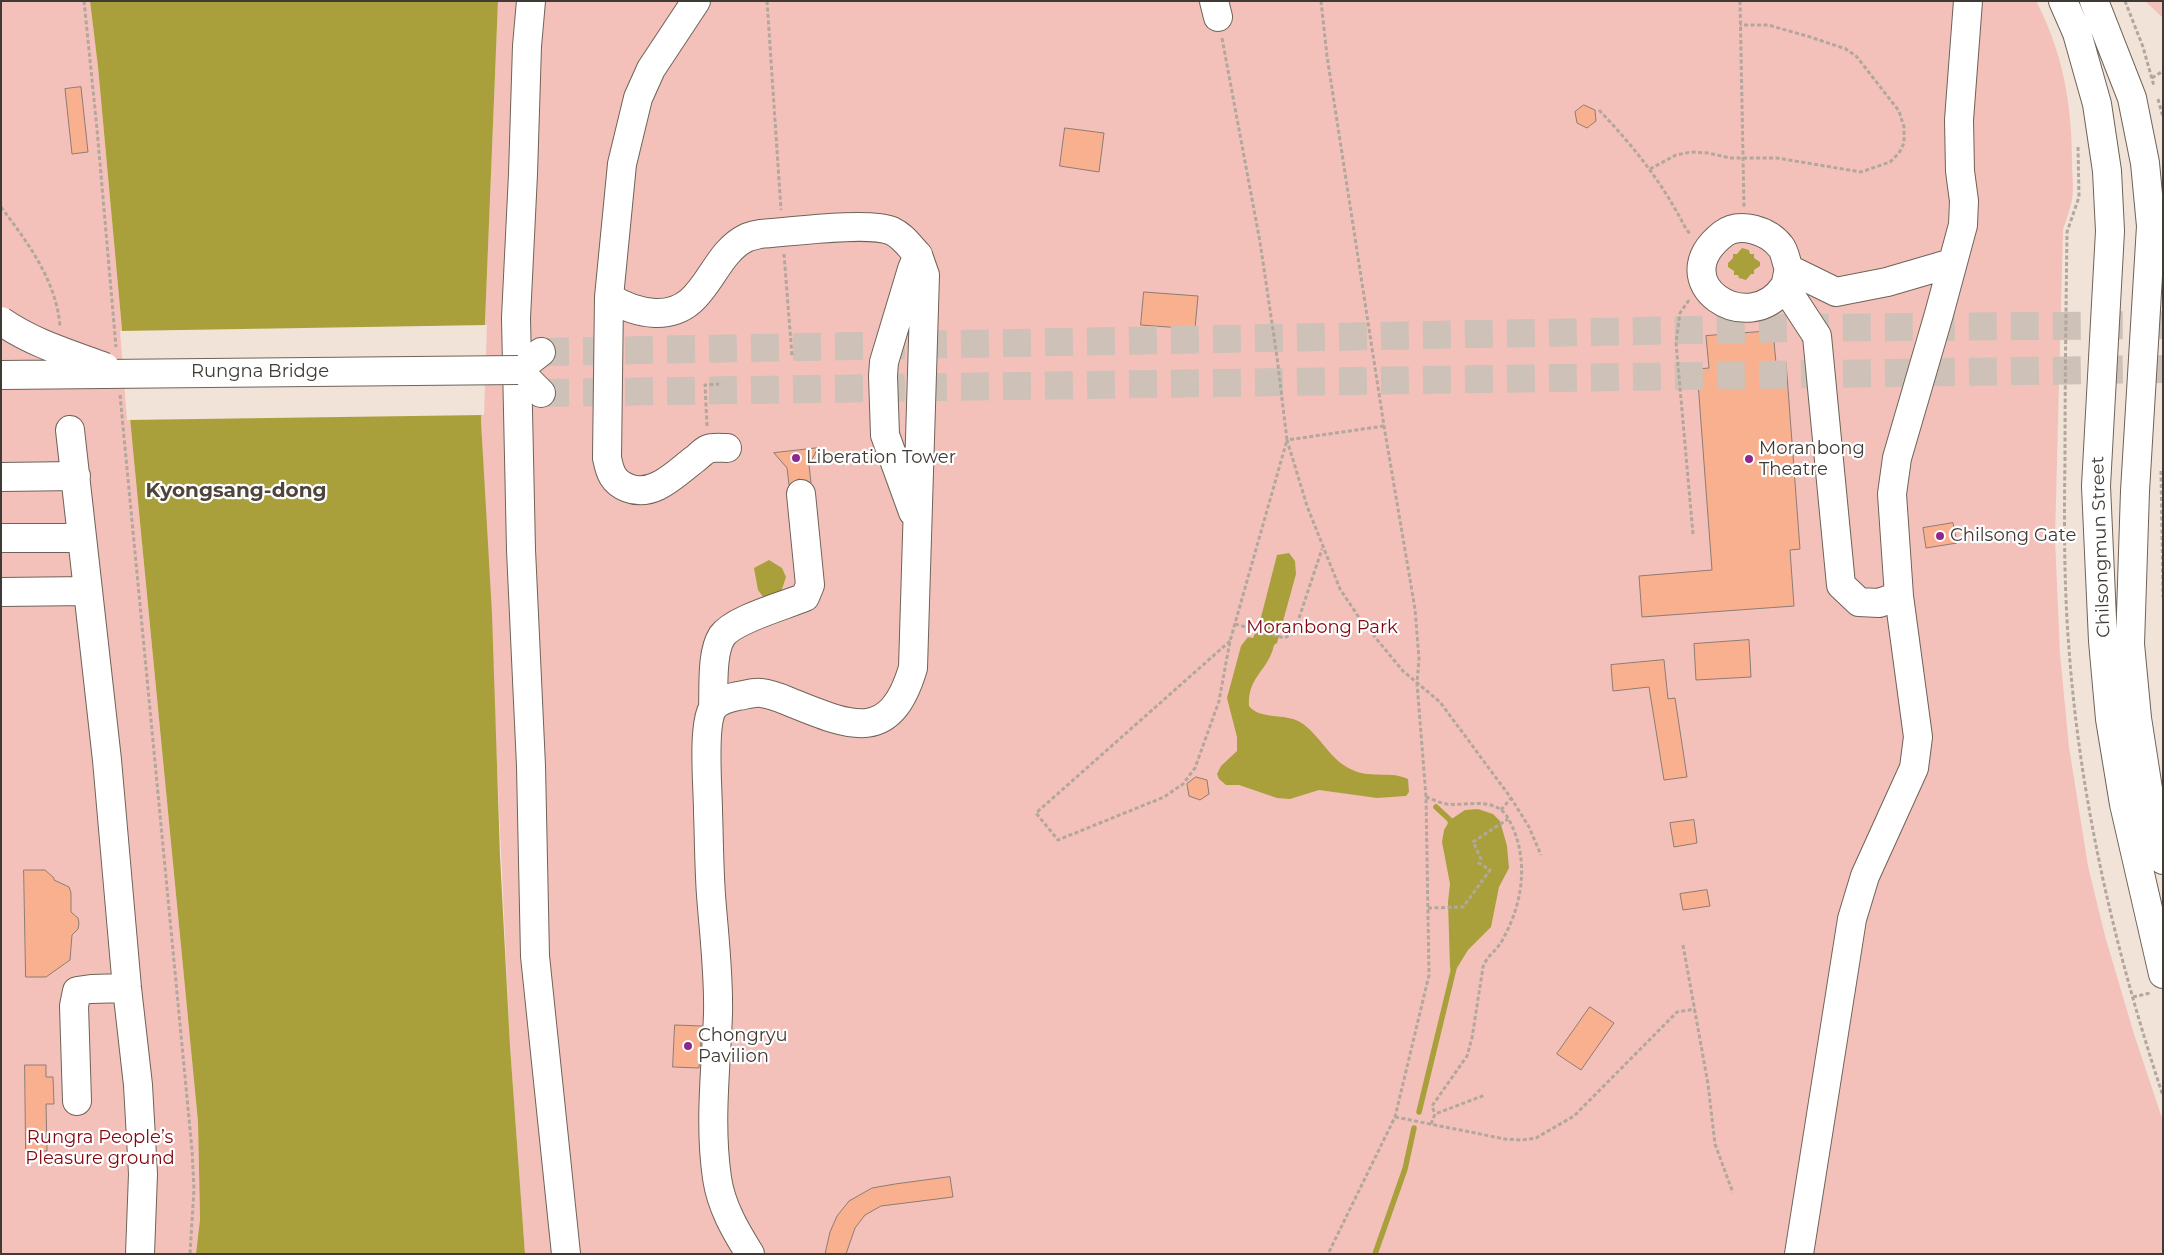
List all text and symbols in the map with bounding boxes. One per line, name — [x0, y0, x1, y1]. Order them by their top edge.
street label: Rungna Bridge — [191, 361, 329, 383]
place label: Moranbong Theatre — [1759, 438, 1865, 480]
place label: Liberation Tower — [806, 447, 956, 469]
marker: Liberation Tower — [790, 452, 802, 464]
marker: Moranbong Theatre — [1743, 453, 1755, 465]
street label: Chilsongmun Street — [2087, 456, 2115, 638]
district label: Kyongsang-dong — [145, 479, 327, 503]
place label: Chilsong Gate — [1950, 525, 2076, 547]
marker: Chilsong Gate — [1934, 530, 1946, 542]
park label: Moranbong Park — [1246, 617, 1398, 639]
place label: Chongryu Pavilion — [698, 1025, 788, 1068]
marker: Chongryu Pavilion — [682, 1040, 694, 1052]
park label: Rungra People’s Pleasure ground — [25, 1127, 175, 1170]

